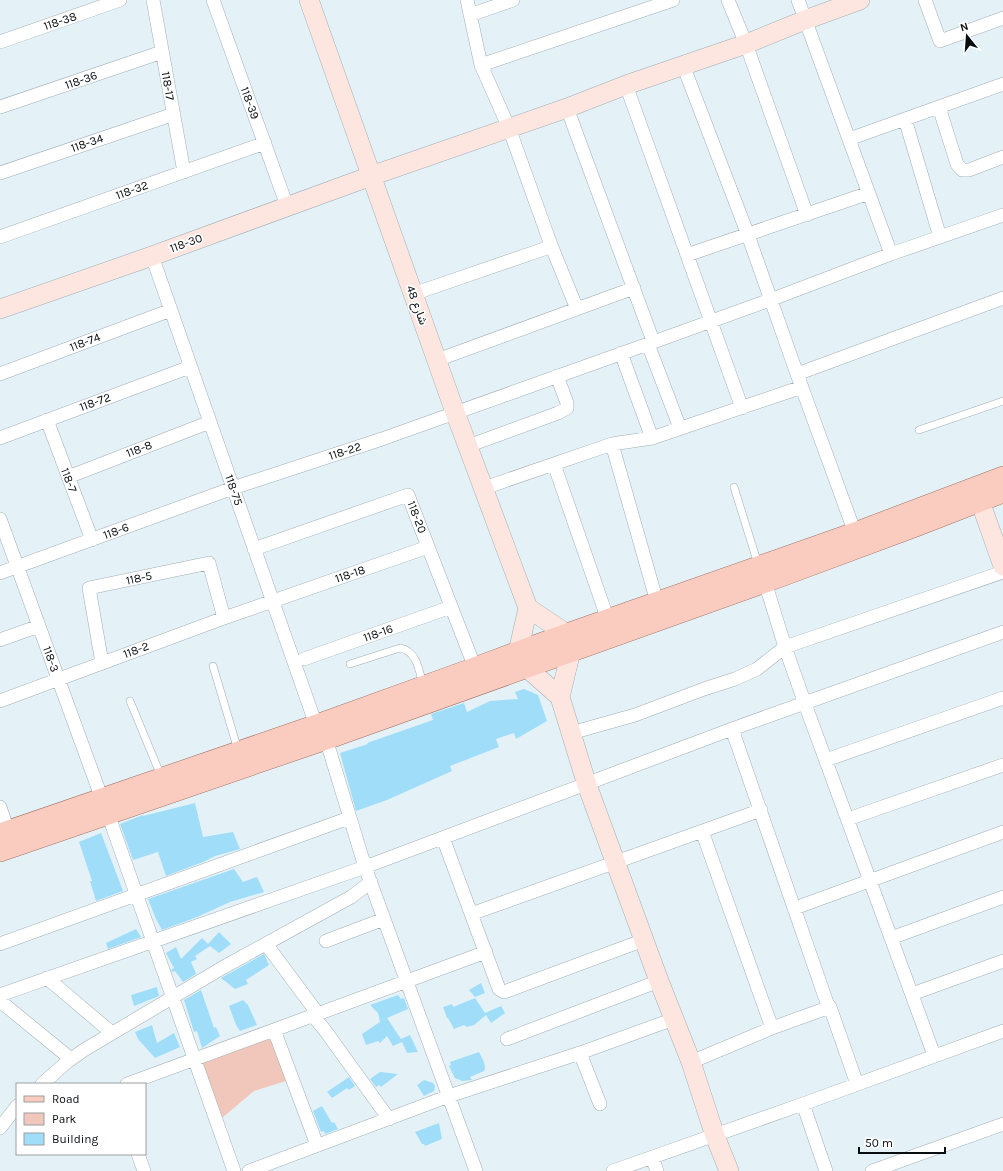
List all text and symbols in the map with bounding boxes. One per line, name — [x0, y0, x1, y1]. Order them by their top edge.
street label: 118-38 — [42, 9, 78, 33]
north arrow — [947, 16, 987, 56]
text: N — [959, 20, 970, 34]
street label: 118-36 — [63, 68, 99, 92]
street label: 118-17 — [159, 70, 177, 102]
street label: 118-39 — [238, 85, 262, 121]
street label: 118-34 — [69, 131, 105, 155]
street label: 118-32 — [114, 178, 150, 202]
street label: 118-30 — [168, 231, 204, 255]
street label: شارع 48 — [402, 283, 431, 327]
street label: 118-74 — [68, 330, 103, 354]
street label: 118-72 — [78, 390, 113, 414]
street label: 118-8 — [124, 438, 154, 460]
street label: 118-22 — [327, 439, 363, 463]
street label: 118-7 — [58, 466, 80, 495]
street label: 118-75 — [222, 473, 246, 508]
street label: 118-20 — [404, 499, 430, 535]
street label: 118-6 — [101, 520, 131, 542]
street label: 118-18 — [333, 562, 367, 586]
street label: 118-5 — [125, 568, 154, 588]
street label: 118-16 — [361, 621, 395, 645]
street label: 118-2 — [121, 639, 151, 661]
street label: 118-3 — [40, 644, 62, 674]
legend — [16, 1083, 146, 1155]
text: Road — [52, 1092, 80, 1106]
text: Park — [52, 1112, 77, 1126]
scale bar — [859, 1129, 945, 1155]
text: Building — [52, 1132, 99, 1146]
text: 50 m — [865, 1136, 893, 1150]

